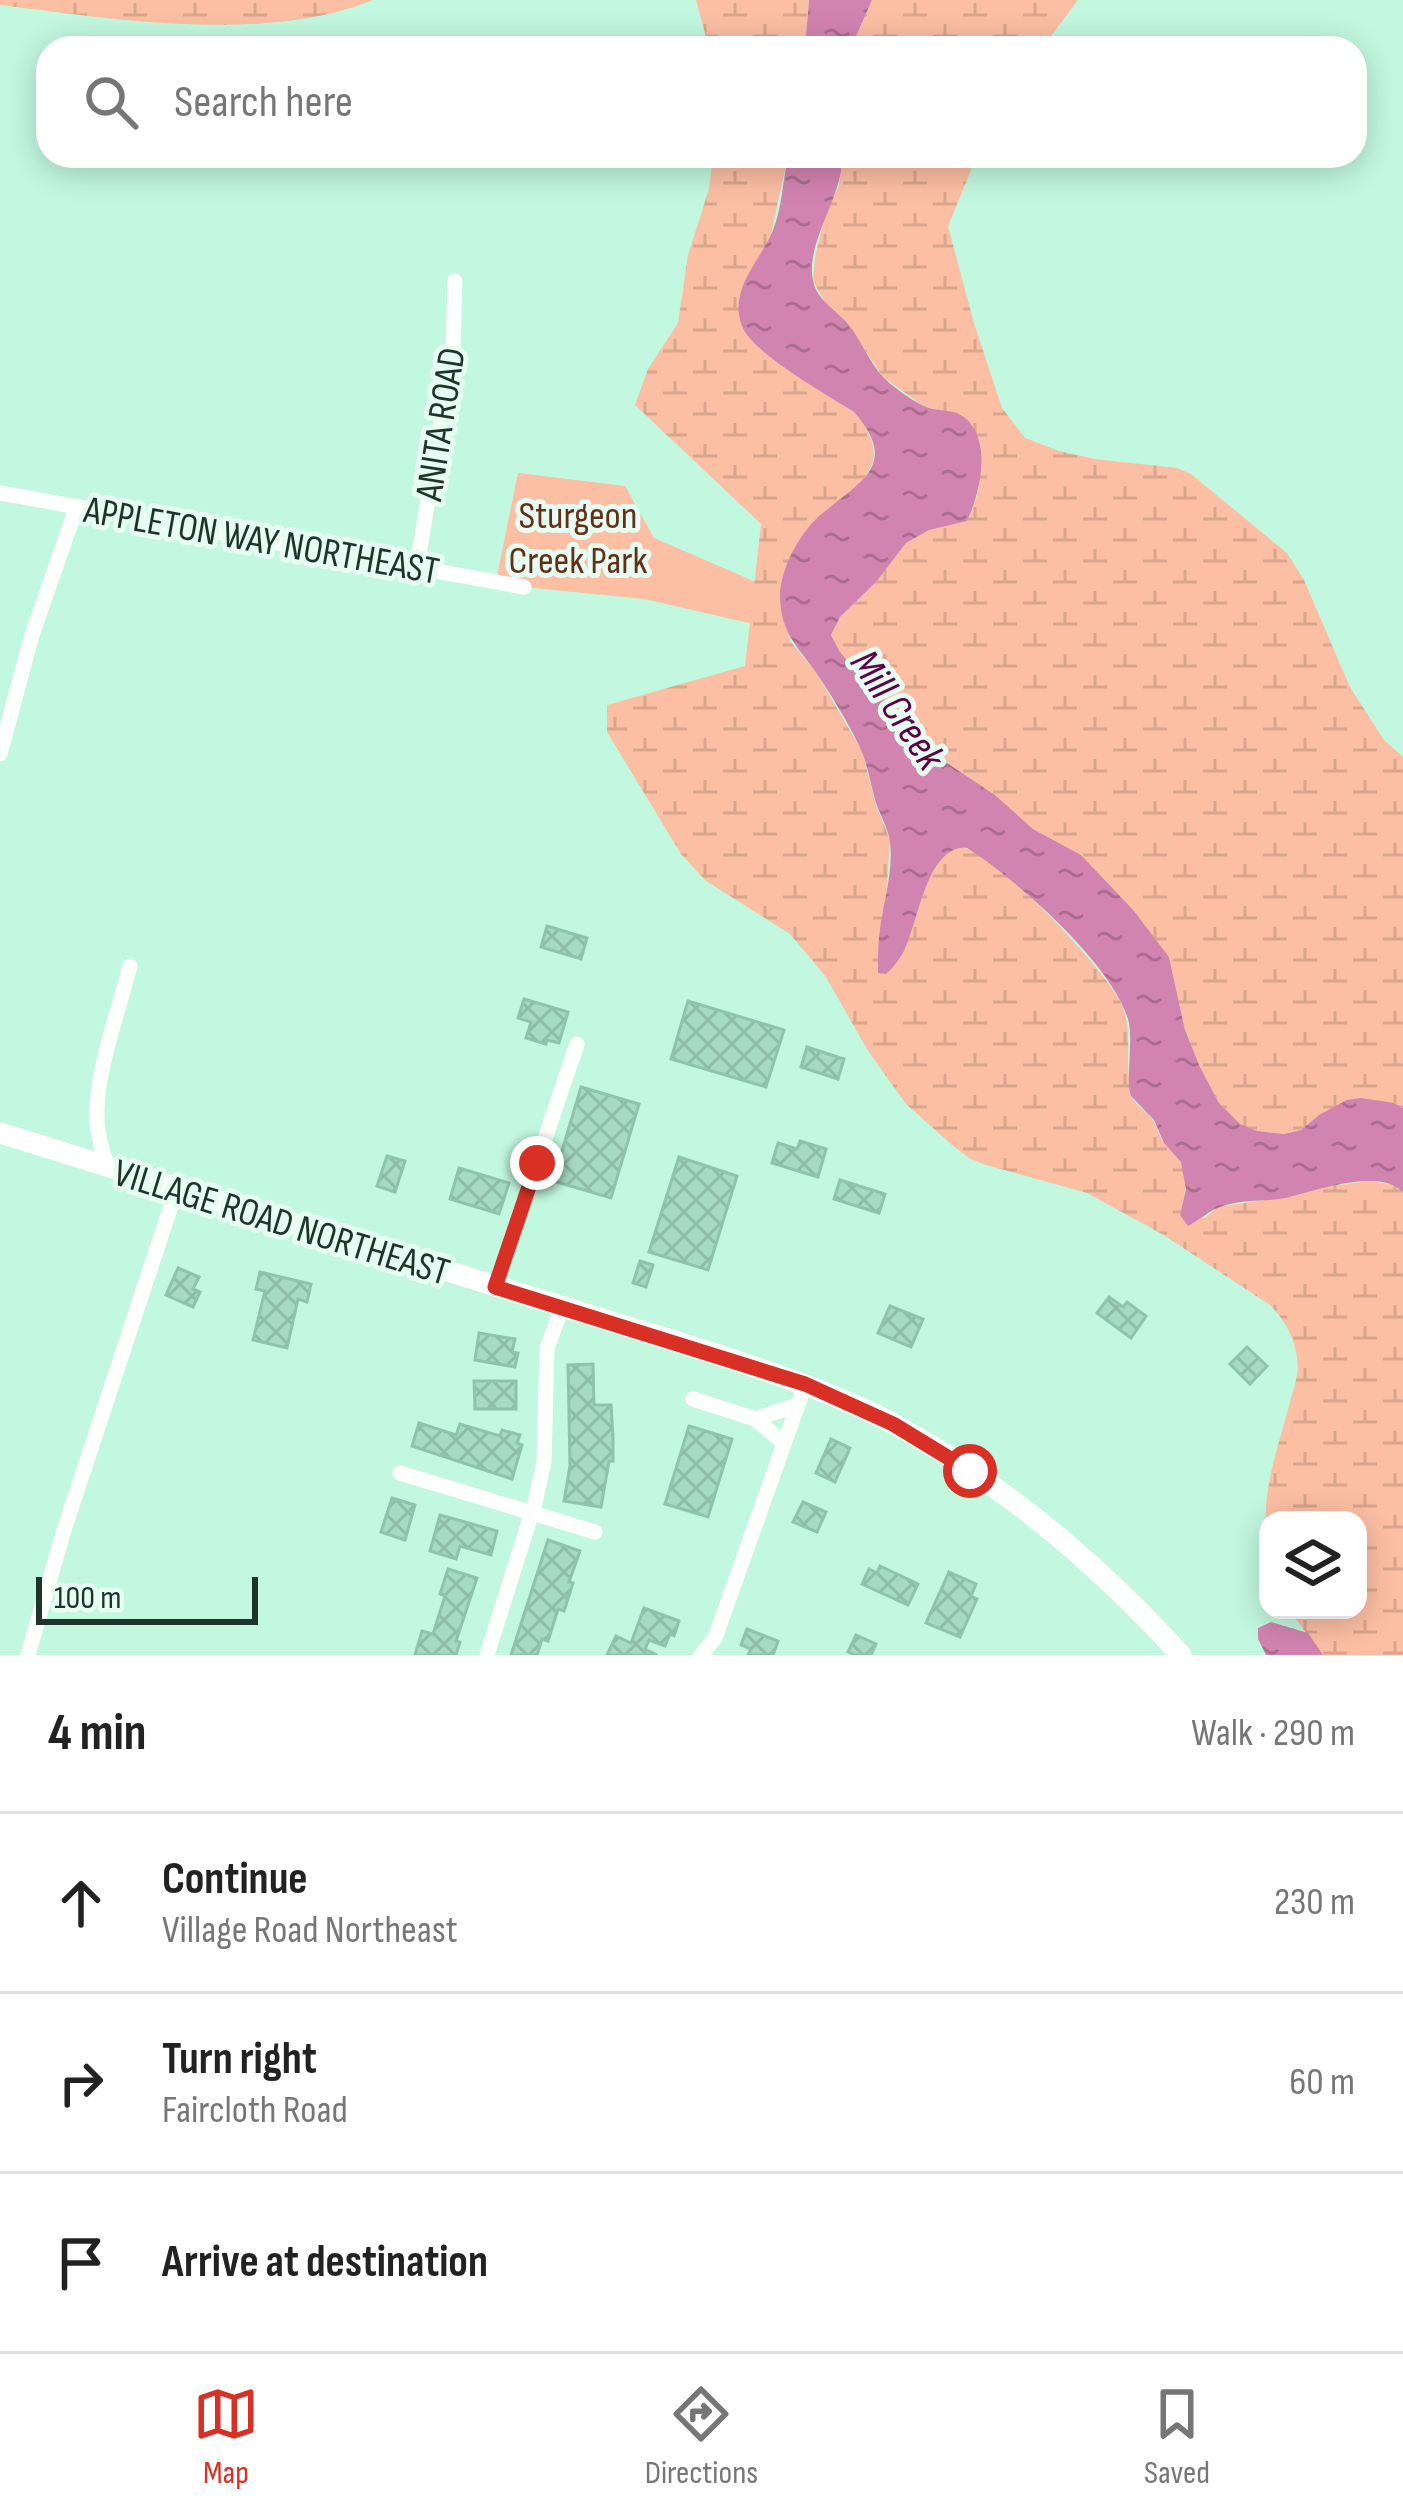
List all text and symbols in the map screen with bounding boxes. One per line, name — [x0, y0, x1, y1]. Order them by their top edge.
search box — [36, 36, 1367, 168]
icon: search — [78, 69, 144, 135]
text: Search here — [174, 75, 353, 130]
street label: ANITA ROAD — [406, 345, 477, 505]
street label: APPLETON WAY NORTHEAST — [79, 487, 443, 596]
park label: Sturgeon Creek Park — [509, 493, 648, 585]
water label: Mill Creek — [838, 641, 956, 781]
route end — [510, 1136, 564, 1190]
street label: VILLAGE ROAD NORTHEAST — [108, 1150, 455, 1297]
route start — [943, 1444, 997, 1498]
map controls — [1259, 1511, 1367, 1619]
button: layers — [1259, 1511, 1367, 1619]
scale bar — [36, 1571, 258, 1624]
text: 100 m — [54, 1578, 121, 1618]
text: 4 min — [48, 1703, 147, 1764]
text: Walk · 290 m — [1191, 1710, 1355, 1757]
text: Continue — [162, 1852, 308, 1907]
icon: ahead — [48, 1870, 114, 1936]
text: 230 m — [1274, 1879, 1355, 1926]
text: Village Road Northeast — [162, 1907, 458, 1954]
text: Turn right — [162, 2032, 317, 2087]
icon: right — [48, 2050, 114, 2116]
text: 60 m — [1289, 2059, 1355, 2106]
text: Faircloth Road — [162, 2087, 348, 2134]
icon: arrive — [48, 2230, 114, 2296]
text: Arrive at destination — [162, 2235, 488, 2290]
tab: Map — [193, 2381, 259, 2493]
tab: Directions — [645, 2381, 758, 2493]
tab: Saved — [1144, 2381, 1210, 2493]

